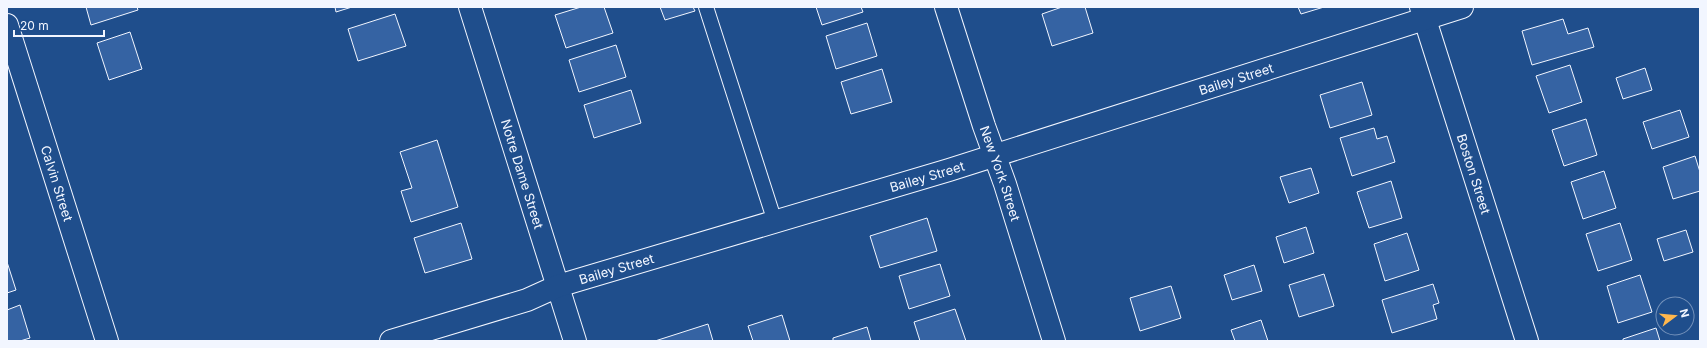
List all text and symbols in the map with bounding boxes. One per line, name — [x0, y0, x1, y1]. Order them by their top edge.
scale bar — [14, 12, 104, 38]
text: 20 m — [20, 18, 49, 33]
street label: Bailey Street — [1197, 60, 1275, 98]
street label: Notre Dame Street — [498, 117, 547, 231]
street label: New York Street — [977, 123, 1024, 223]
street label: Boston Street — [1454, 132, 1494, 216]
street label: Calvin Street — [38, 143, 77, 223]
street label: Bailey Street — [888, 158, 966, 195]
street label: Bailey Street — [577, 250, 656, 287]
north arrow — [1655, 296, 1695, 336]
text: N — [1677, 307, 1692, 319]

